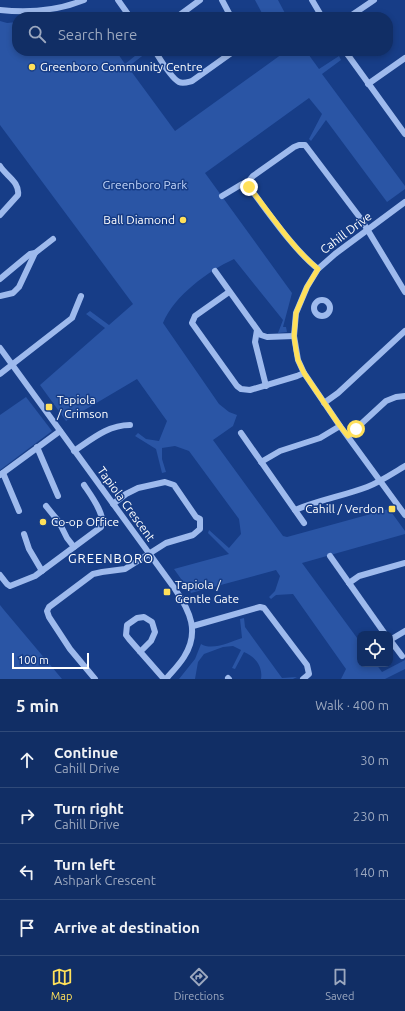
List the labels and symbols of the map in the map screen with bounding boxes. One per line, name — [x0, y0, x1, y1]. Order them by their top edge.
place label: Greenboro Community Centre — [40, 60, 203, 73]
marker: Greenboro Community Centre — [27, 62, 37, 72]
park label: Greenboro Park — [103, 178, 187, 191]
route end — [240, 178, 258, 196]
street label: Cahill Drive — [318, 209, 374, 256]
place label: Ball Diamond — [103, 213, 175, 226]
marker: Ball Diamond — [178, 215, 188, 225]
place label: Tapiola / Crimson — [56, 393, 108, 420]
marker: Tapiola / Crimson — [44, 402, 54, 412]
route start — [347, 420, 365, 438]
street label: Tapiola Crescent — [95, 464, 158, 544]
place label: Cahill / Verdon — [305, 502, 384, 515]
marker: Cahill / Verdon — [387, 504, 397, 514]
place label: Co-op Office — [51, 515, 119, 528]
marker: Co-op Office — [38, 517, 48, 527]
district label: GREENBORO — [68, 551, 154, 565]
place label: Tapiola / Gentle Gate — [175, 578, 239, 605]
marker: Tapiola / Gentle Gate — [162, 587, 172, 597]
scale bar — [12, 651, 89, 670]

